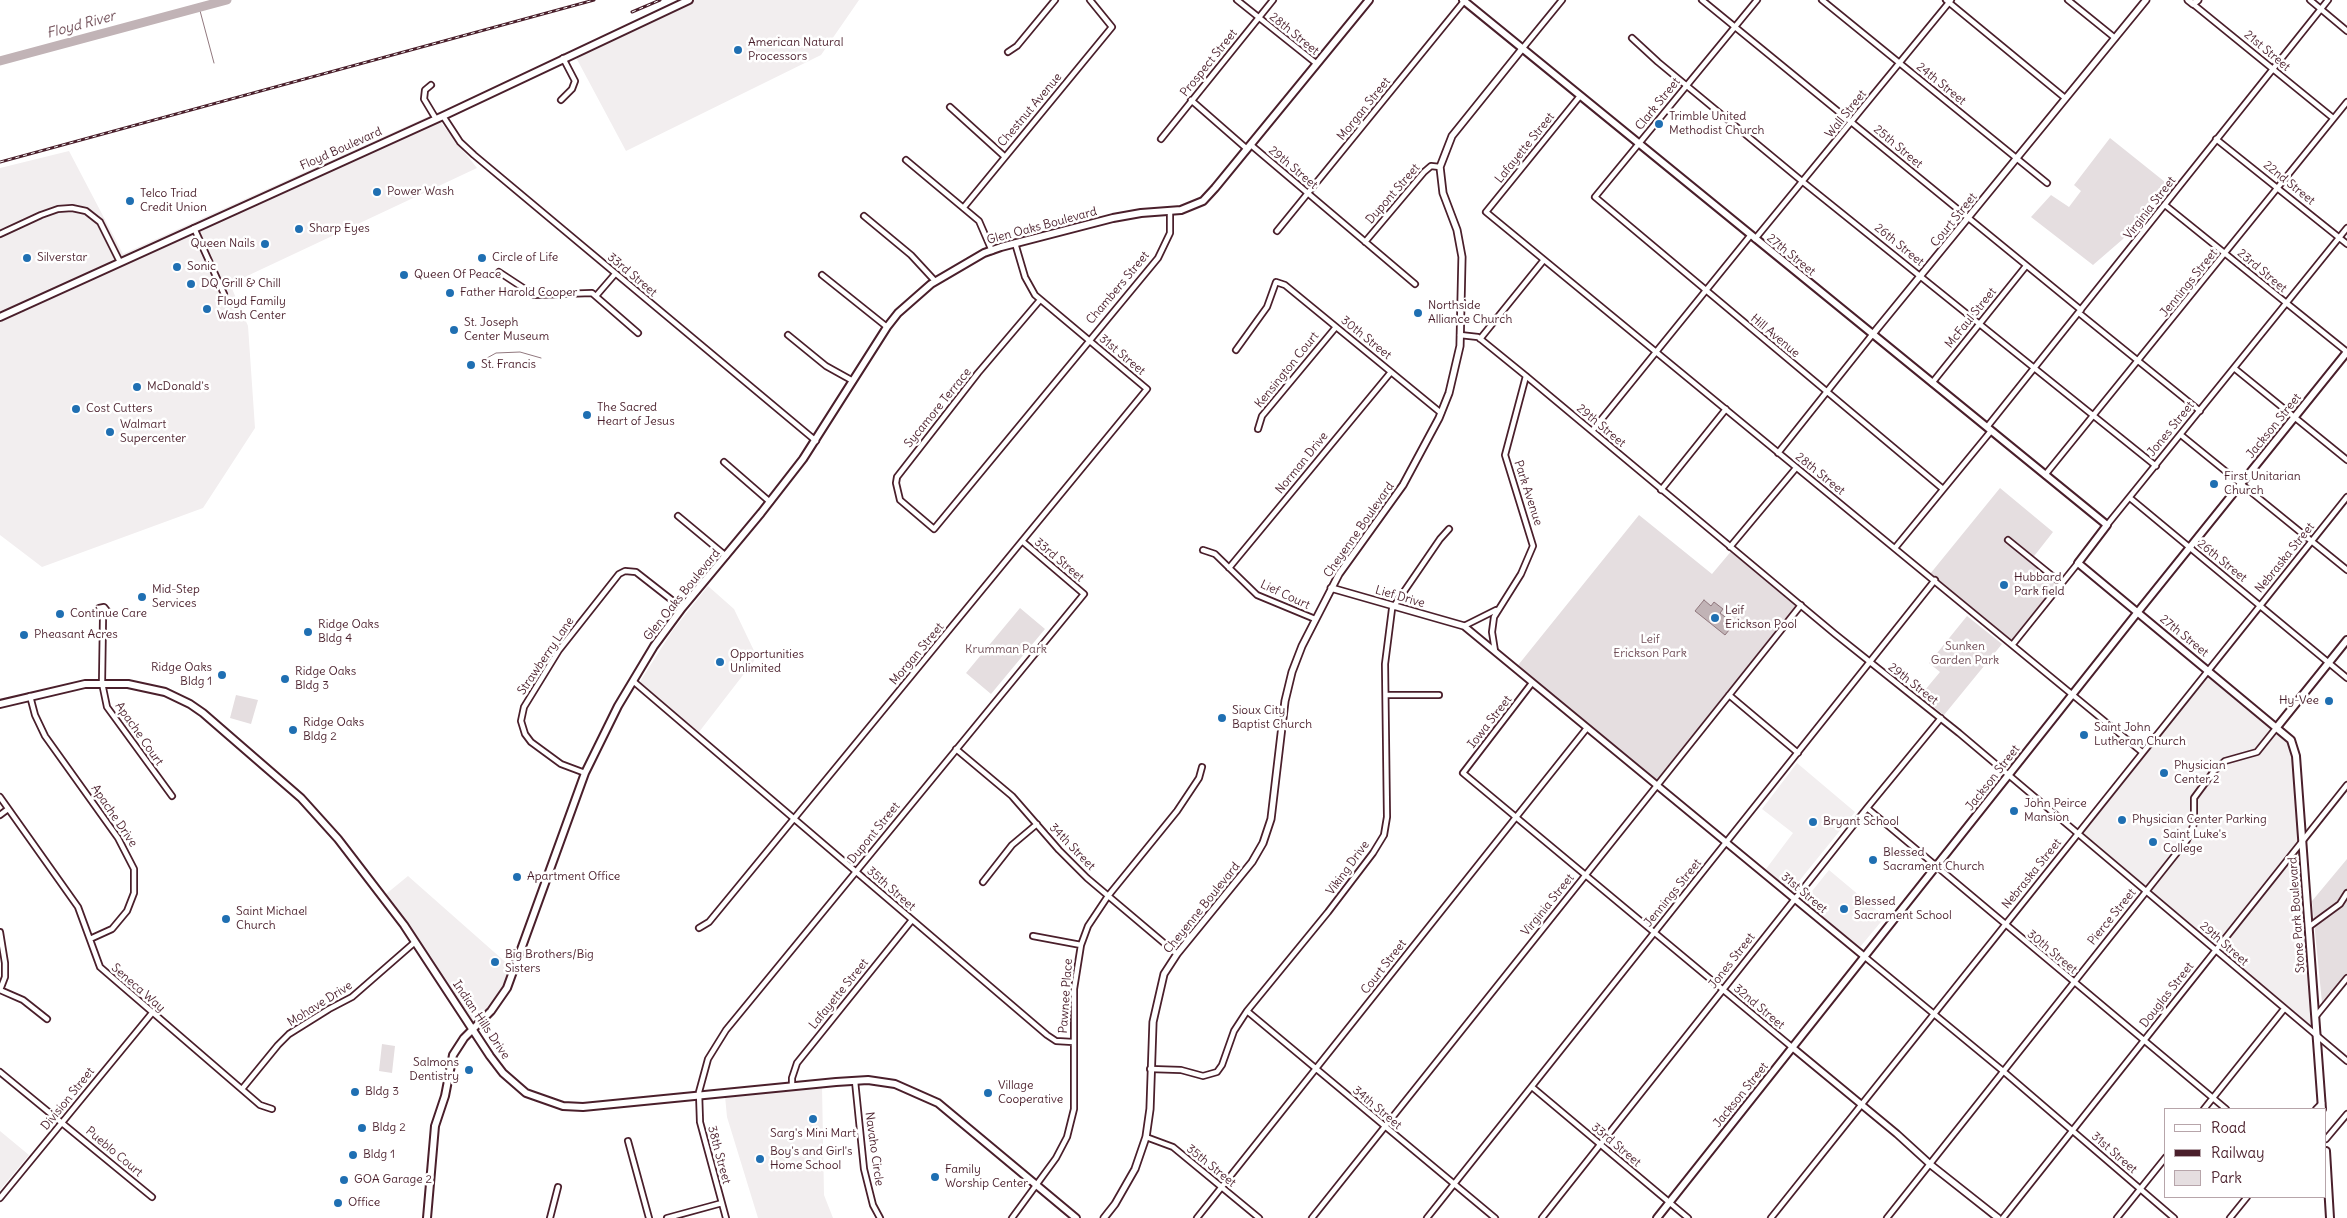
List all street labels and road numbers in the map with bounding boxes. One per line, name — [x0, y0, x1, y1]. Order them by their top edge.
street label: 28th Street — [1266, 10, 1322, 58]
street label: Prospect Street — [1177, 26, 1241, 100]
street label: 21st Street — [2241, 28, 2293, 74]
street label: 24th Street — [1913, 60, 1969, 108]
street label: Chestnut Avenue — [995, 70, 1065, 150]
street label: Morgan Street — [1334, 75, 1394, 143]
street label: Clark Street — [1632, 75, 1684, 133]
street label: Wall Street — [1822, 87, 1870, 141]
street label: Lafayette Street — [1492, 110, 1558, 186]
street label: 25th Street — [1871, 122, 1925, 172]
street label: Floyd Boulevard — [298, 124, 384, 174]
street label: 29th Street — [1266, 143, 1320, 193]
street label: 22nd Street — [2260, 158, 2318, 208]
street label: Dupont Street — [1363, 161, 1423, 227]
street label: Virginia Street — [2121, 174, 2179, 242]
street label: Court Street — [1928, 190, 1980, 250]
street label: Glen Oaks Boulevard — [985, 204, 1099, 248]
street label: 26th Street — [1871, 221, 1927, 269]
street label: 27th Street — [1764, 231, 1818, 279]
street label: Jennings Street — [2157, 246, 2221, 320]
street label: 23rd Street — [2234, 246, 2290, 296]
street label: Chambers Street — [1083, 249, 1153, 327]
street label: 33rd Street — [604, 250, 660, 300]
street label: McFaul Street — [1942, 285, 2000, 351]
street label: Hill Avenue — [1747, 311, 1803, 361]
street label: 30th Street — [1338, 313, 1394, 363]
street label: Kensington Court — [1252, 329, 1322, 411]
street label: 31st Street — [1096, 332, 1148, 378]
street label: Sycamore Terrace — [902, 365, 974, 451]
street label: Jackson Street — [2244, 391, 2304, 461]
street label: Jones Street — [2144, 399, 2198, 459]
street label: 29th Street — [1574, 401, 1628, 451]
street label: Norman Drive — [1273, 429, 1331, 497]
street label: 28th Street — [1792, 450, 1848, 498]
street label: Park Avenue — [1511, 459, 1545, 527]
street label: Cheyenne Boulevard — [1321, 480, 1397, 580]
street label: Nebraska Street — [2252, 520, 2318, 596]
street label: 33rd Street — [1031, 535, 1087, 585]
street label: 26th Street — [2194, 537, 2250, 585]
street label: Glen Oaks Boulevard — [641, 546, 723, 644]
street label: Lief Court — [1258, 577, 1312, 613]
street label: Lief Drive — [1374, 583, 1426, 611]
street label: 27th Street — [2157, 612, 2211, 660]
street label: Strawberry Lane — [515, 614, 577, 698]
street label: Morgan Street — [887, 620, 947, 688]
street label: 29th Street — [1885, 660, 1941, 708]
street label: Iowa Street — [1465, 693, 1515, 751]
street label: Apache Court — [112, 699, 166, 769]
street label: Jackson Street — [1963, 742, 2023, 814]
street label: Apache Drive — [88, 782, 140, 850]
street label: Dupont Street — [845, 799, 903, 867]
street label: 34th Street — [1046, 821, 1098, 873]
street label: Nebraska Street — [1999, 836, 2065, 912]
street label: Viking Drive — [1323, 838, 1373, 898]
street label: Jennings Street — [1641, 856, 1705, 930]
street label: Stone Park Boulevard — [2286, 856, 2308, 974]
street label: Cheyenne Boulevard — [1161, 860, 1243, 956]
street label: 35th Street — [864, 864, 918, 914]
street label: 31st Street — [1778, 870, 1830, 916]
street label: Virginia Street — [1519, 871, 1577, 939]
street label: Pierce Street — [2085, 886, 2139, 948]
street label: 29th Street — [2197, 919, 2251, 969]
street label: 30th Street — [2024, 927, 2080, 977]
street label: Jones Street — [1706, 930, 1758, 992]
street label: Court Street — [1358, 937, 1410, 997]
street label: Lafayette Street — [806, 956, 872, 1032]
street label: Pawnee Place — [1056, 958, 1076, 1034]
street label: Douglas Street — [2137, 960, 2197, 1030]
street label: Seneca Way — [108, 961, 168, 1015]
street label: Mohave Drive — [285, 978, 355, 1030]
street label: Indian Hills Drive — [449, 978, 513, 1062]
street label: 32nd Street — [1731, 981, 1787, 1033]
street label: Jackson Street — [1711, 1060, 1771, 1130]
street label: Division Street — [38, 1065, 98, 1133]
street label: 34th Street — [1350, 1083, 1404, 1133]
street label: Navaho Circle — [862, 1111, 886, 1187]
street label: 33rd Street — [1588, 1120, 1644, 1170]
street label: Pueblo Court — [83, 1124, 145, 1180]
street label: 38th Street — [704, 1124, 734, 1186]
street label: 31st Street — [2088, 1129, 2140, 1177]
street label: 35th Street — [1183, 1142, 1239, 1190]

